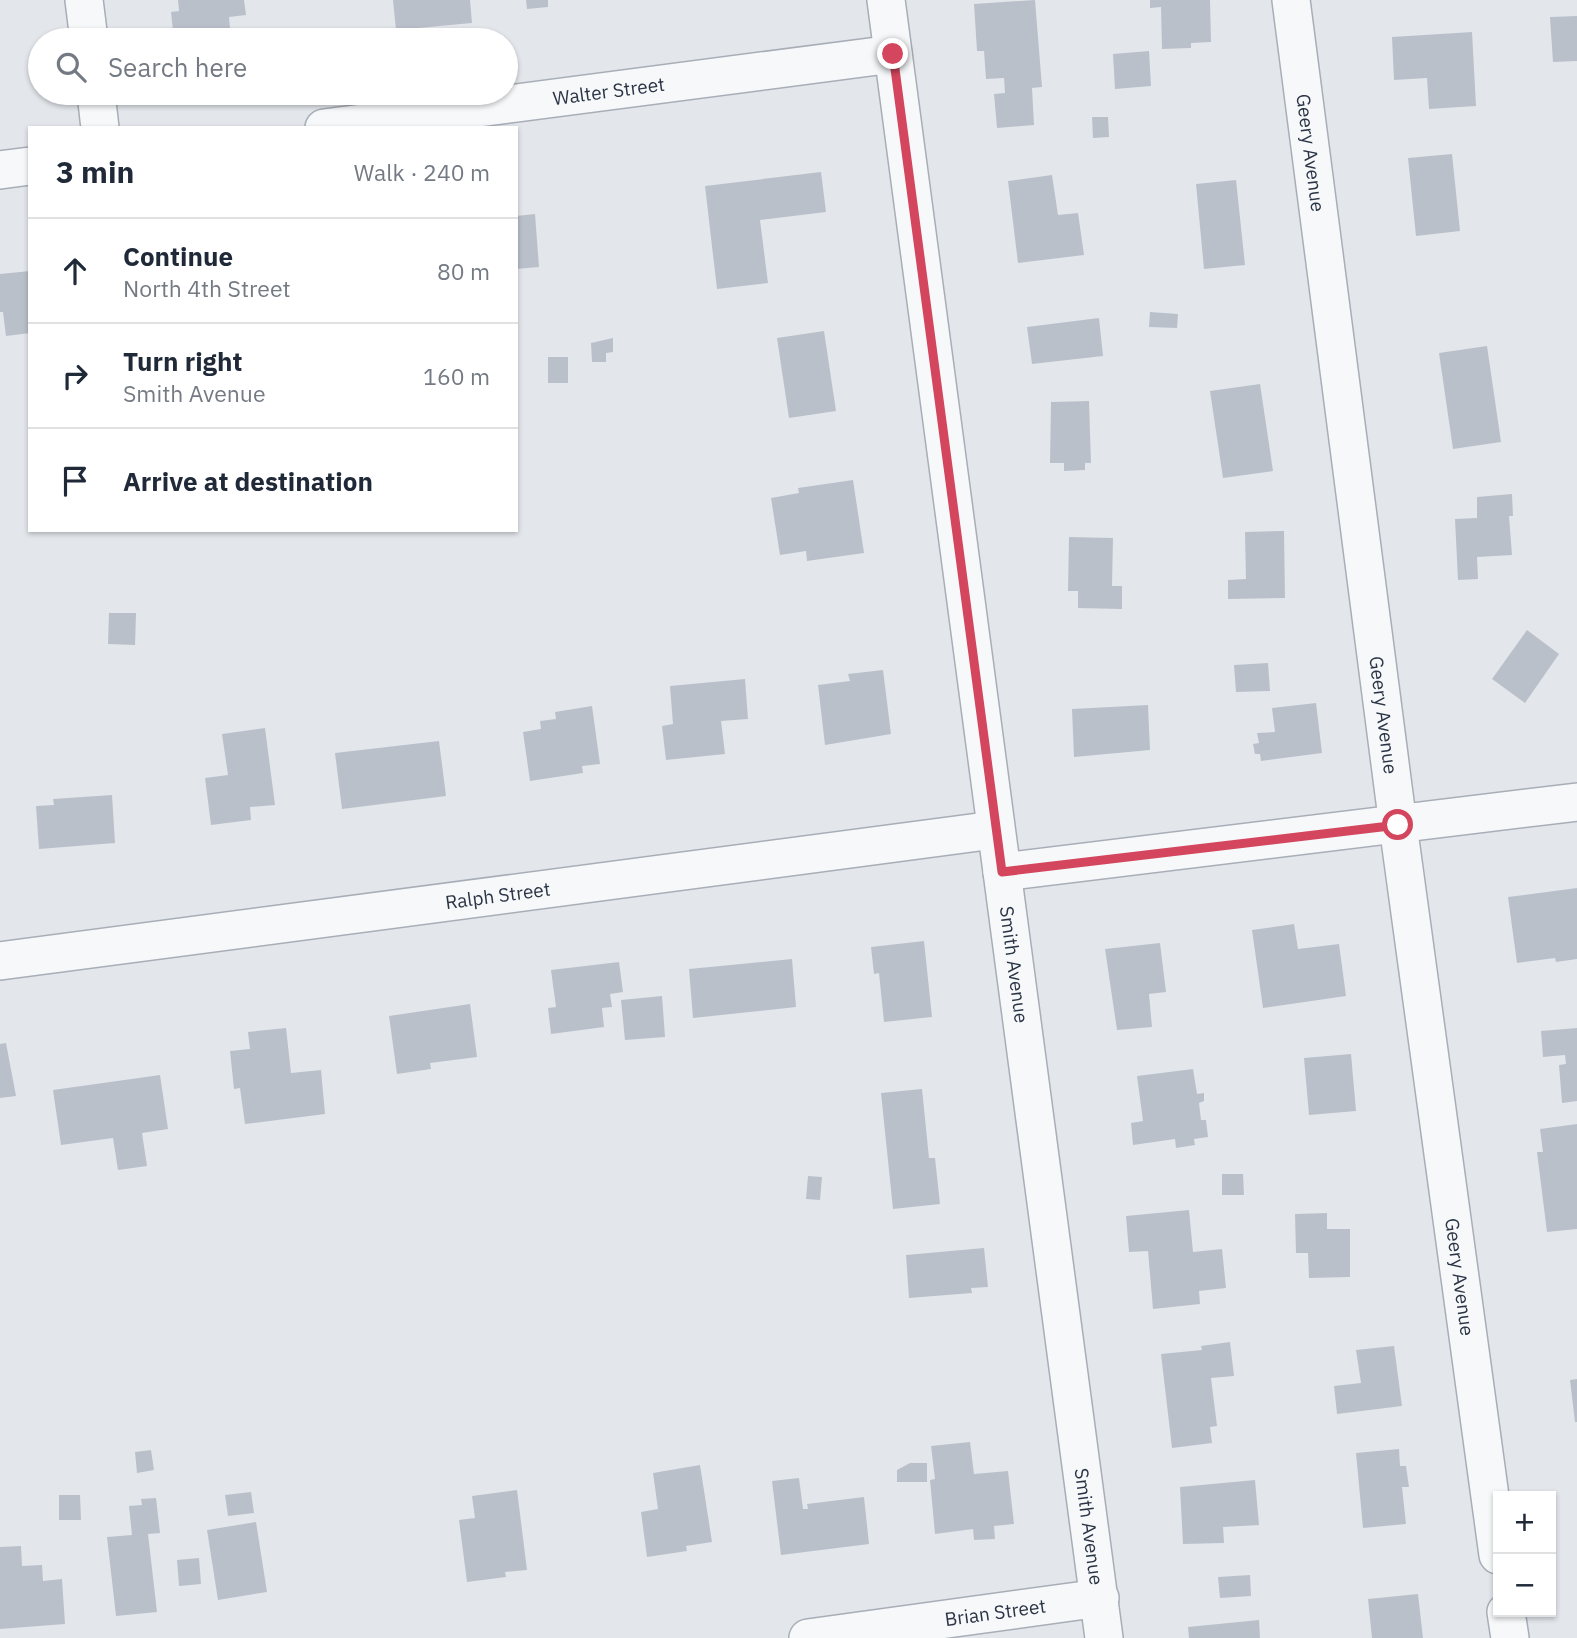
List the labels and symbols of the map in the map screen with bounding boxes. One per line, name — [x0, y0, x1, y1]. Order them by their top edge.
route end — [877, 38, 908, 69]
street label: Walter Street — [551, 72, 666, 110]
street label: Geery Avenue — [1291, 92, 1330, 213]
street label: Geery Avenue — [1364, 655, 1403, 775]
route start — [1382, 809, 1413, 840]
street label: Ralph Street — [444, 877, 552, 914]
street label: Smith Avenue — [995, 905, 1034, 1024]
street label: Geery Avenue — [1440, 1216, 1480, 1337]
street label: Smith Avenue — [1069, 1467, 1109, 1587]
street label: Brian Street — [943, 1594, 1047, 1631]

